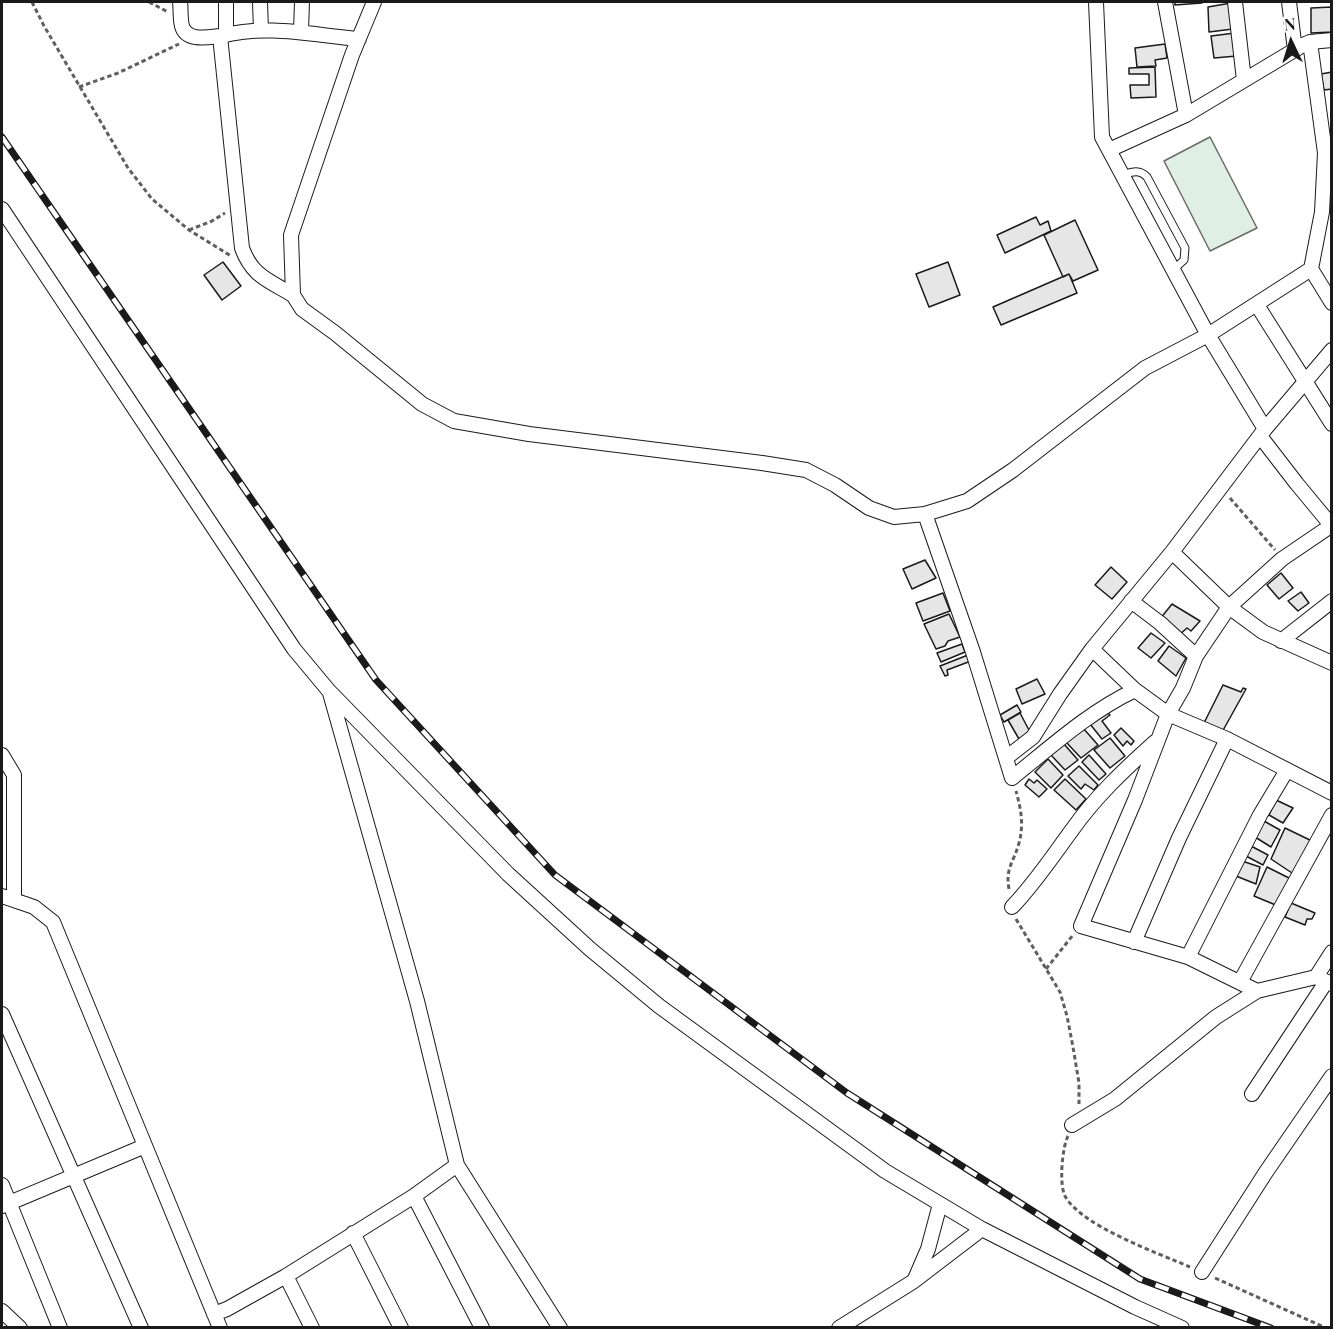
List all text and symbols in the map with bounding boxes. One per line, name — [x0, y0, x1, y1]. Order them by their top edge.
north arrow — [1261, 12, 1321, 72]
text: N — [1283, 13, 1296, 34]

